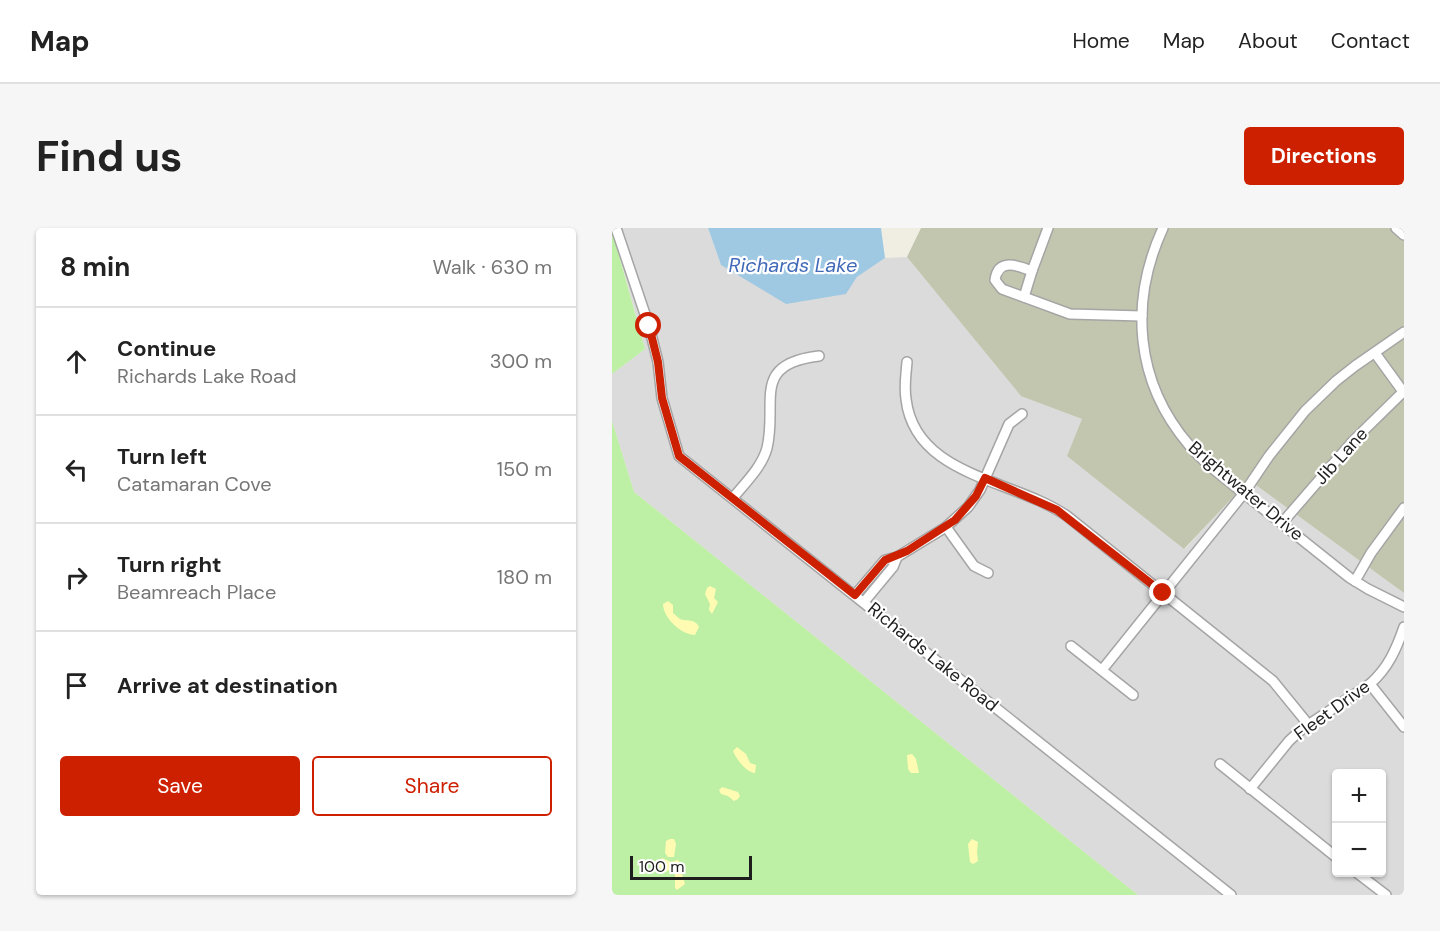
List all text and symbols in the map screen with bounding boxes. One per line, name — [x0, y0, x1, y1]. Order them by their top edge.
text: Map — [30, 23, 90, 60]
text: Home — [1072, 27, 1130, 55]
text: Map — [1163, 27, 1205, 55]
text: About — [1238, 27, 1298, 55]
text: Contact — [1331, 27, 1410, 55]
button: Directions — [1244, 127, 1404, 185]
text: Find us — [36, 129, 182, 184]
text: 8 min — [60, 250, 130, 284]
water label: Richards Lake — [729, 252, 857, 278]
text: Walk · 630 m — [432, 254, 552, 280]
route start — [635, 312, 661, 338]
text: Continue — [117, 334, 216, 363]
icon: ahead — [60, 345, 93, 378]
text: 300 m — [490, 348, 552, 374]
text: Richards Lake Road — [117, 363, 296, 389]
street label: Jib Lane — [1309, 422, 1373, 490]
street label: Brightwater Drive — [1183, 436, 1309, 546]
text: Turn left — [117, 442, 207, 471]
icon: left — [60, 453, 93, 486]
text: 150 m — [497, 456, 552, 482]
text: Catamaran Cove — [117, 471, 272, 497]
text: Turn right — [117, 550, 222, 579]
icon: right — [60, 561, 93, 594]
text: 180 m — [497, 564, 552, 590]
text: Beamreach Place — [117, 579, 276, 605]
route end — [1149, 579, 1175, 605]
street label: Richards Lake Road — [863, 597, 1003, 717]
icon: arrive — [60, 669, 93, 702]
text: Arrive at destination — [117, 671, 338, 700]
street label: Fleet Drive — [1289, 674, 1375, 746]
button: Save — [60, 756, 300, 816]
button: Share — [312, 756, 552, 816]
map controls — [1332, 769, 1386, 877]
button: + — [1332, 769, 1386, 823]
button: − — [1332, 823, 1386, 877]
scale bar — [630, 853, 752, 880]
text: 100 m — [639, 856, 684, 877]

